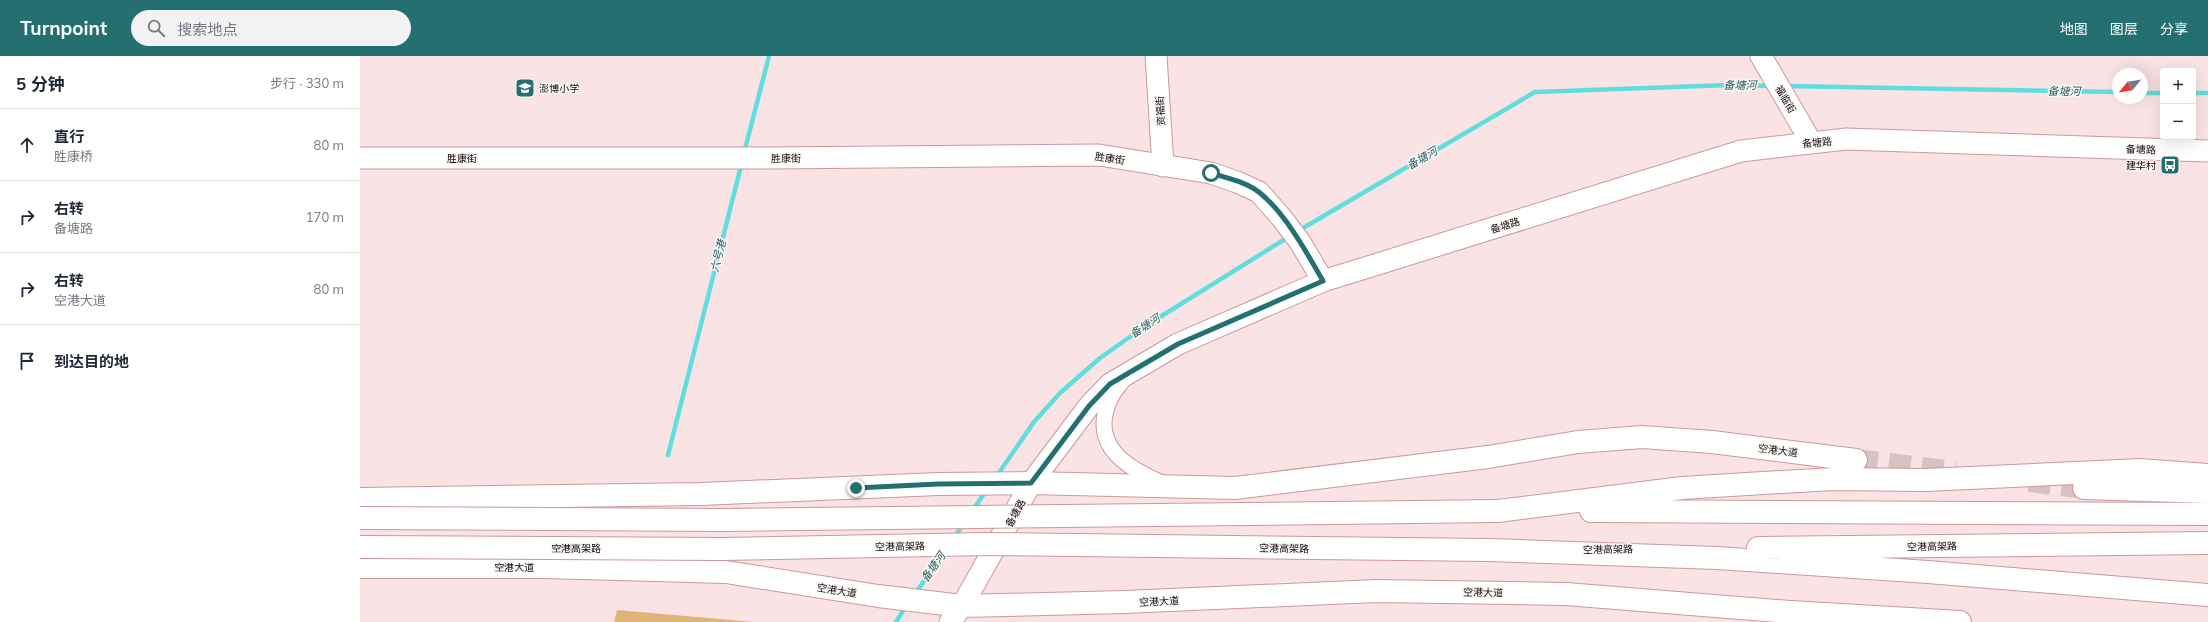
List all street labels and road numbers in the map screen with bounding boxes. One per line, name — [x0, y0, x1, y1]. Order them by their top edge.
street label: 福临街 — [1772, 83, 1799, 115]
street label: 资福街 — [1153, 96, 1168, 126]
street label: 备塘路 — [1802, 135, 1833, 150]
street label: 备塘路 — [2126, 142, 2156, 157]
street label: 胜康街 — [1094, 150, 1126, 167]
street label: 胜康街 — [447, 152, 477, 165]
street label: 胜康街 — [771, 152, 801, 165]
street label: 备塘路 — [1489, 215, 1521, 236]
street label: 空港大道 — [1757, 442, 1799, 459]
street label: 备塘路 — [1002, 497, 1028, 530]
street label: 空港高架路 — [875, 540, 925, 553]
street label: 空港高架路 — [1907, 540, 1957, 553]
street label: 空港高架路 — [551, 542, 601, 555]
street label: 空港高架路 — [1259, 542, 1309, 555]
street label: 空港高架路 — [1583, 543, 1633, 556]
street label: 空港大道 — [494, 561, 534, 574]
street label: 空港大道 — [816, 581, 858, 600]
street label: 空港大道 — [1463, 586, 1503, 599]
street label: 空港大道 — [1139, 594, 1179, 609]

